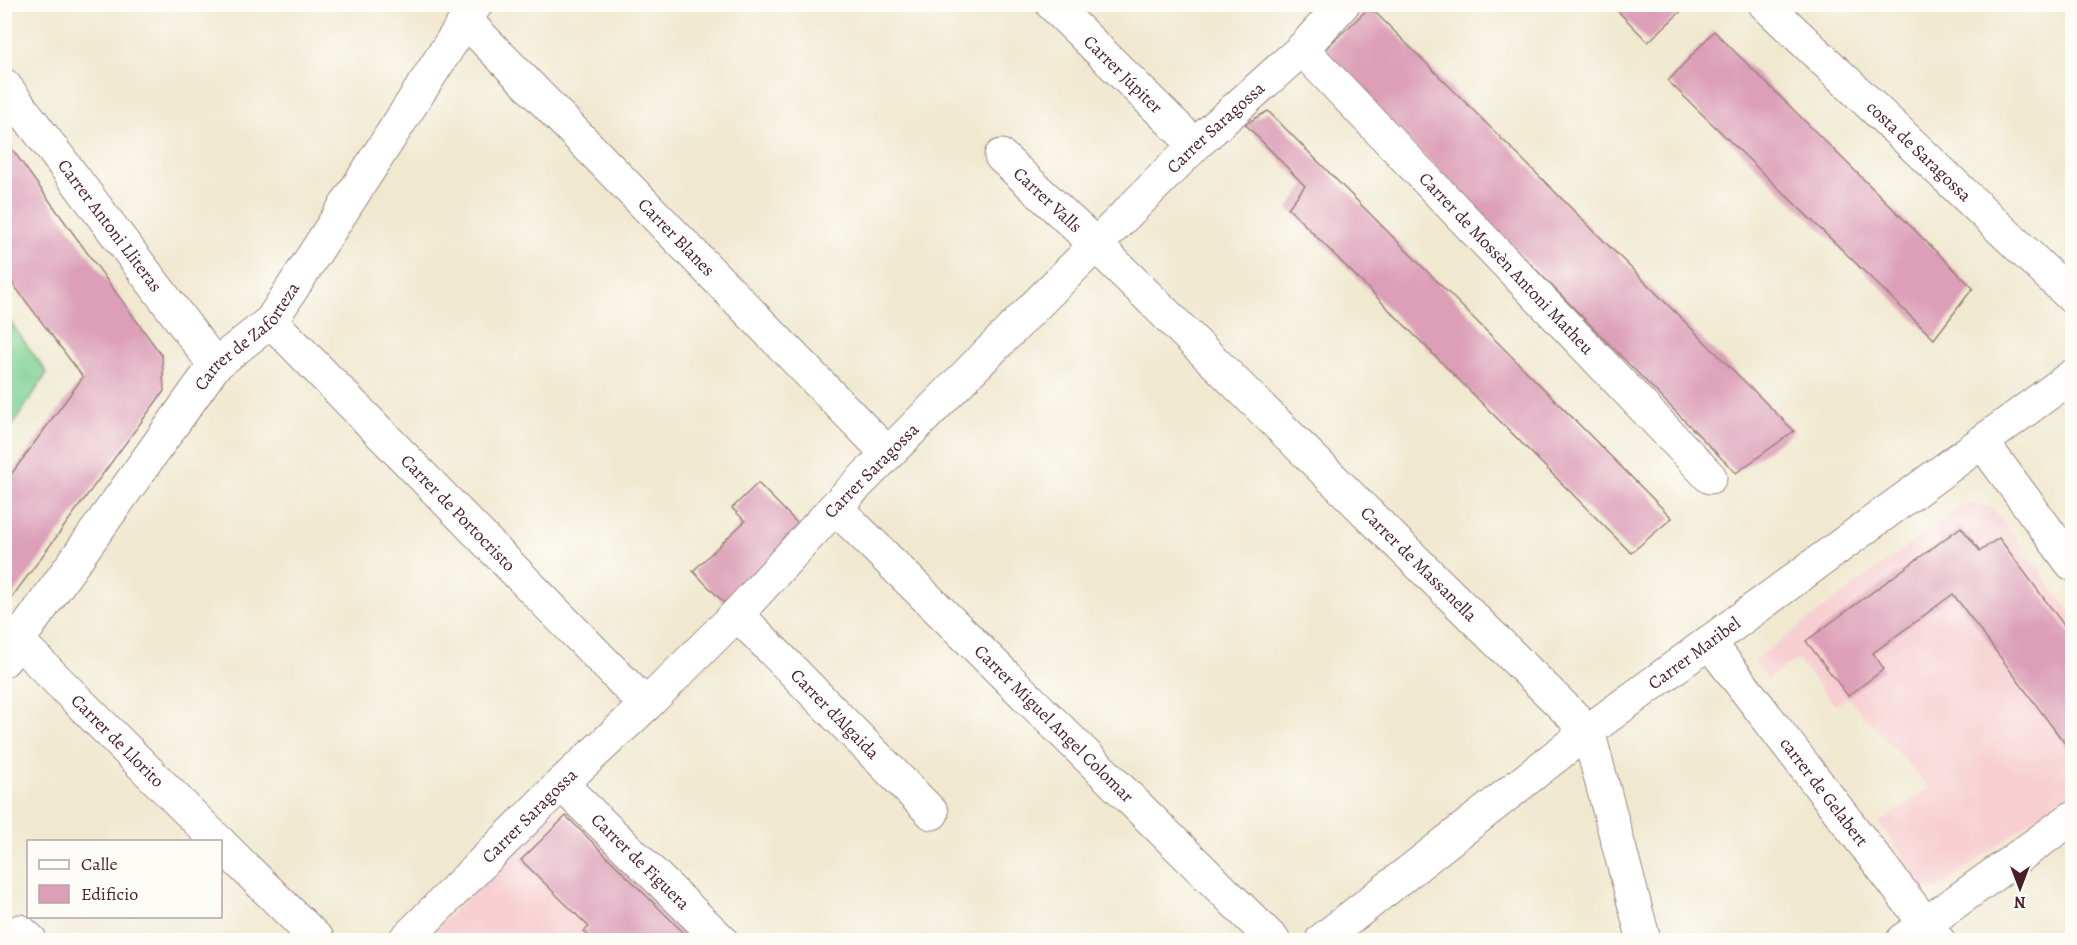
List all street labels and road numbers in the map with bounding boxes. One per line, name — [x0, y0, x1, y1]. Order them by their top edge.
street label: Carrer Júpiter — [1078, 30, 1168, 119]
street label: Carrer Saragossa — [1161, 76, 1270, 179]
street label: costa de Saragossa — [1861, 95, 1977, 207]
street label: Carrer Antoni Lliteras — [52, 154, 168, 297]
street label: Carrer Valls — [1008, 162, 1087, 238]
street label: Carrer de Mossèn Antoni Matheu — [1414, 167, 1599, 360]
street label: Carrer Blanes — [633, 193, 720, 281]
street label: Carrer de Zaforteza — [189, 277, 305, 395]
street label: Carrer Saragossa — [819, 417, 925, 523]
street label: Carrer de Portocristo — [396, 449, 521, 577]
street label: Carrer de Massanella — [1355, 501, 1483, 627]
street label: Carrer Maribel — [1643, 611, 1746, 695]
street label: Carrer Miguel Angel Colomar — [969, 639, 1139, 808]
street label: Carrer d'Algaida — [785, 664, 885, 765]
street label: Carrer de Llorito — [66, 689, 170, 793]
street label: carrer de Gelabert — [1774, 732, 1874, 852]
street label: Carrer Saragossa — [477, 762, 583, 868]
street label: Carrer de Figuera — [586, 808, 696, 916]

